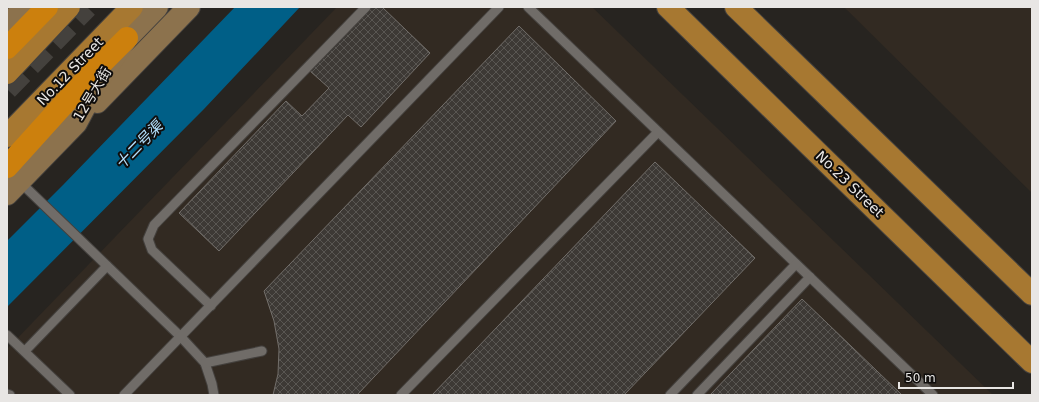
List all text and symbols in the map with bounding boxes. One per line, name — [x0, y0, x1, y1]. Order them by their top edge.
street label: No.12 Street — [34, 33, 107, 108]
street label: 12号大街 — [70, 64, 114, 124]
water label: 十二号渠 — [112, 116, 168, 173]
street label: No.23 Street — [813, 148, 888, 221]
scale bar — [899, 364, 1013, 390]
text: 50 m — [905, 371, 936, 385]

